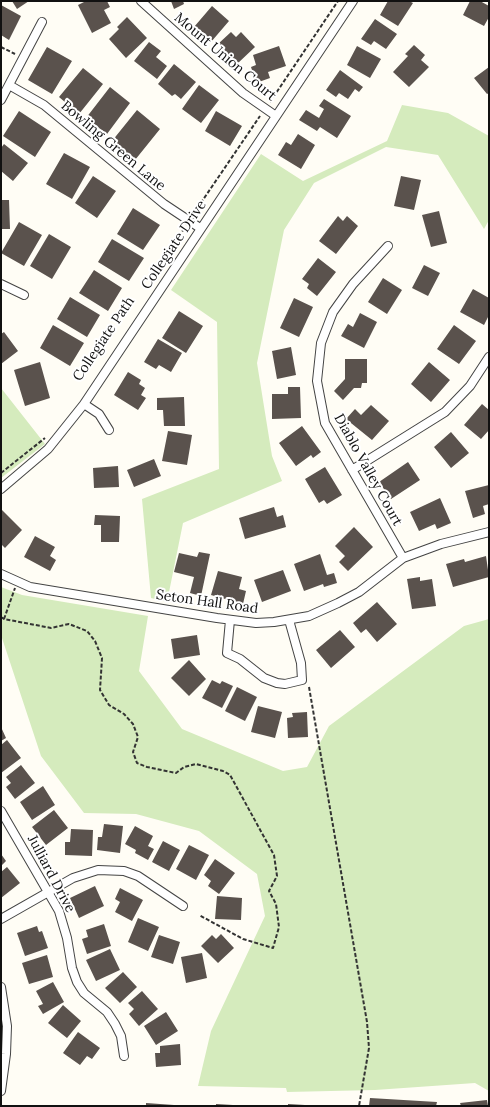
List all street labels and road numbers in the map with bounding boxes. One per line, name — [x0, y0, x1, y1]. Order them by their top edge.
street label: Mount Union Court — [171, 9, 279, 105]
street label: Bowling Green Lane — [57, 97, 169, 195]
street label: Collegiate Drive — [138, 197, 210, 293]
street label: Collegiate Path — [70, 294, 138, 384]
street label: Diablo Valley Court — [330, 411, 406, 529]
street label: Seton Hall Road — [155, 587, 259, 617]
street label: Julliard Drive — [24, 832, 78, 916]

